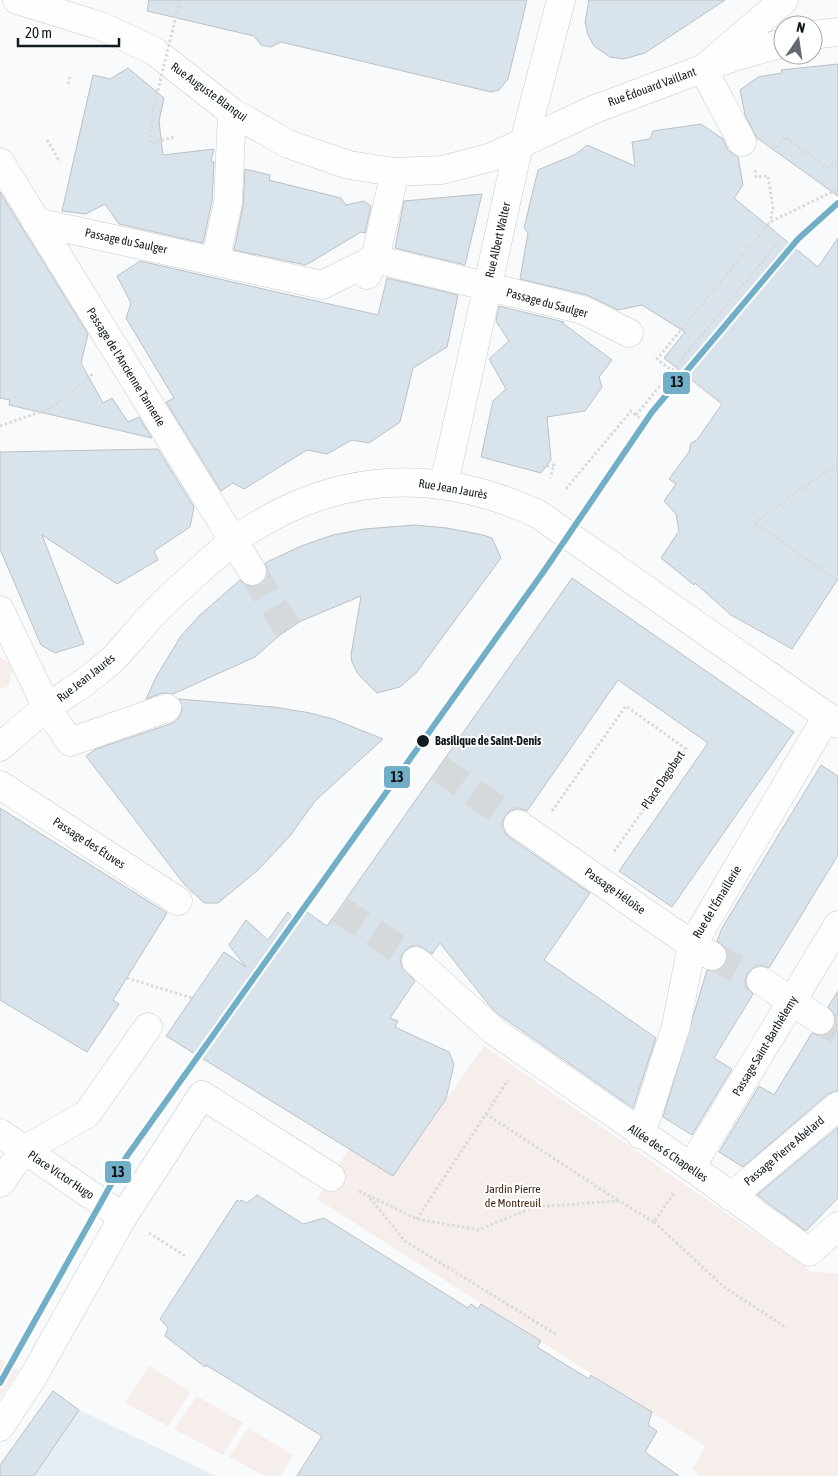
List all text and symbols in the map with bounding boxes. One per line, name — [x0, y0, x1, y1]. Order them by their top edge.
scale bar — [18, 15, 119, 47]
north arrow — [773, 15, 823, 65]
text: N — [795, 19, 807, 36]
text: 20 m — [25, 24, 52, 41]
street label: Rue Auguste Blanqui — [168, 60, 250, 124]
street label: Rue Édouard Vaillant — [606, 64, 698, 109]
street label: Rue Albert Walter — [483, 200, 514, 279]
street label: Passage du Saulger — [84, 225, 169, 257]
street label: Passage du Saulger — [505, 285, 590, 321]
street label: Passage de l'Ancienne Tannerie — [84, 305, 168, 429]
line badge: 13 — [662, 371, 691, 395]
text: 13 — [670, 374, 684, 390]
street label: Rue Jean Jaurès — [417, 476, 489, 502]
street label: Rue Jean Jaurès — [54, 651, 118, 705]
marker: Basilique de Saint-Denis — [415, 733, 431, 749]
place label: Basilique de Saint-Denis — [435, 734, 542, 748]
street label: Place Dagobert — [638, 748, 688, 812]
line badge: 13 — [383, 765, 411, 789]
text: 13 — [390, 769, 404, 785]
street label: Passage des Étuves — [50, 814, 128, 872]
street label: Rue de l'Émaillerie — [690, 863, 744, 941]
street label: Passage Héloïse — [582, 865, 648, 917]
street label: Passage Saint-Barthélemy — [730, 993, 800, 1099]
street label: Passage Pierre Abélard — [741, 1113, 827, 1189]
street label: Allée des 6 Chapelles — [626, 1121, 710, 1185]
street label: Place Victor Hugo — [25, 1148, 97, 1202]
line badge: 13 — [104, 1160, 132, 1184]
text: 13 — [111, 1164, 125, 1180]
park label: Jardin Pierre de Montreuil — [485, 1182, 542, 1210]

